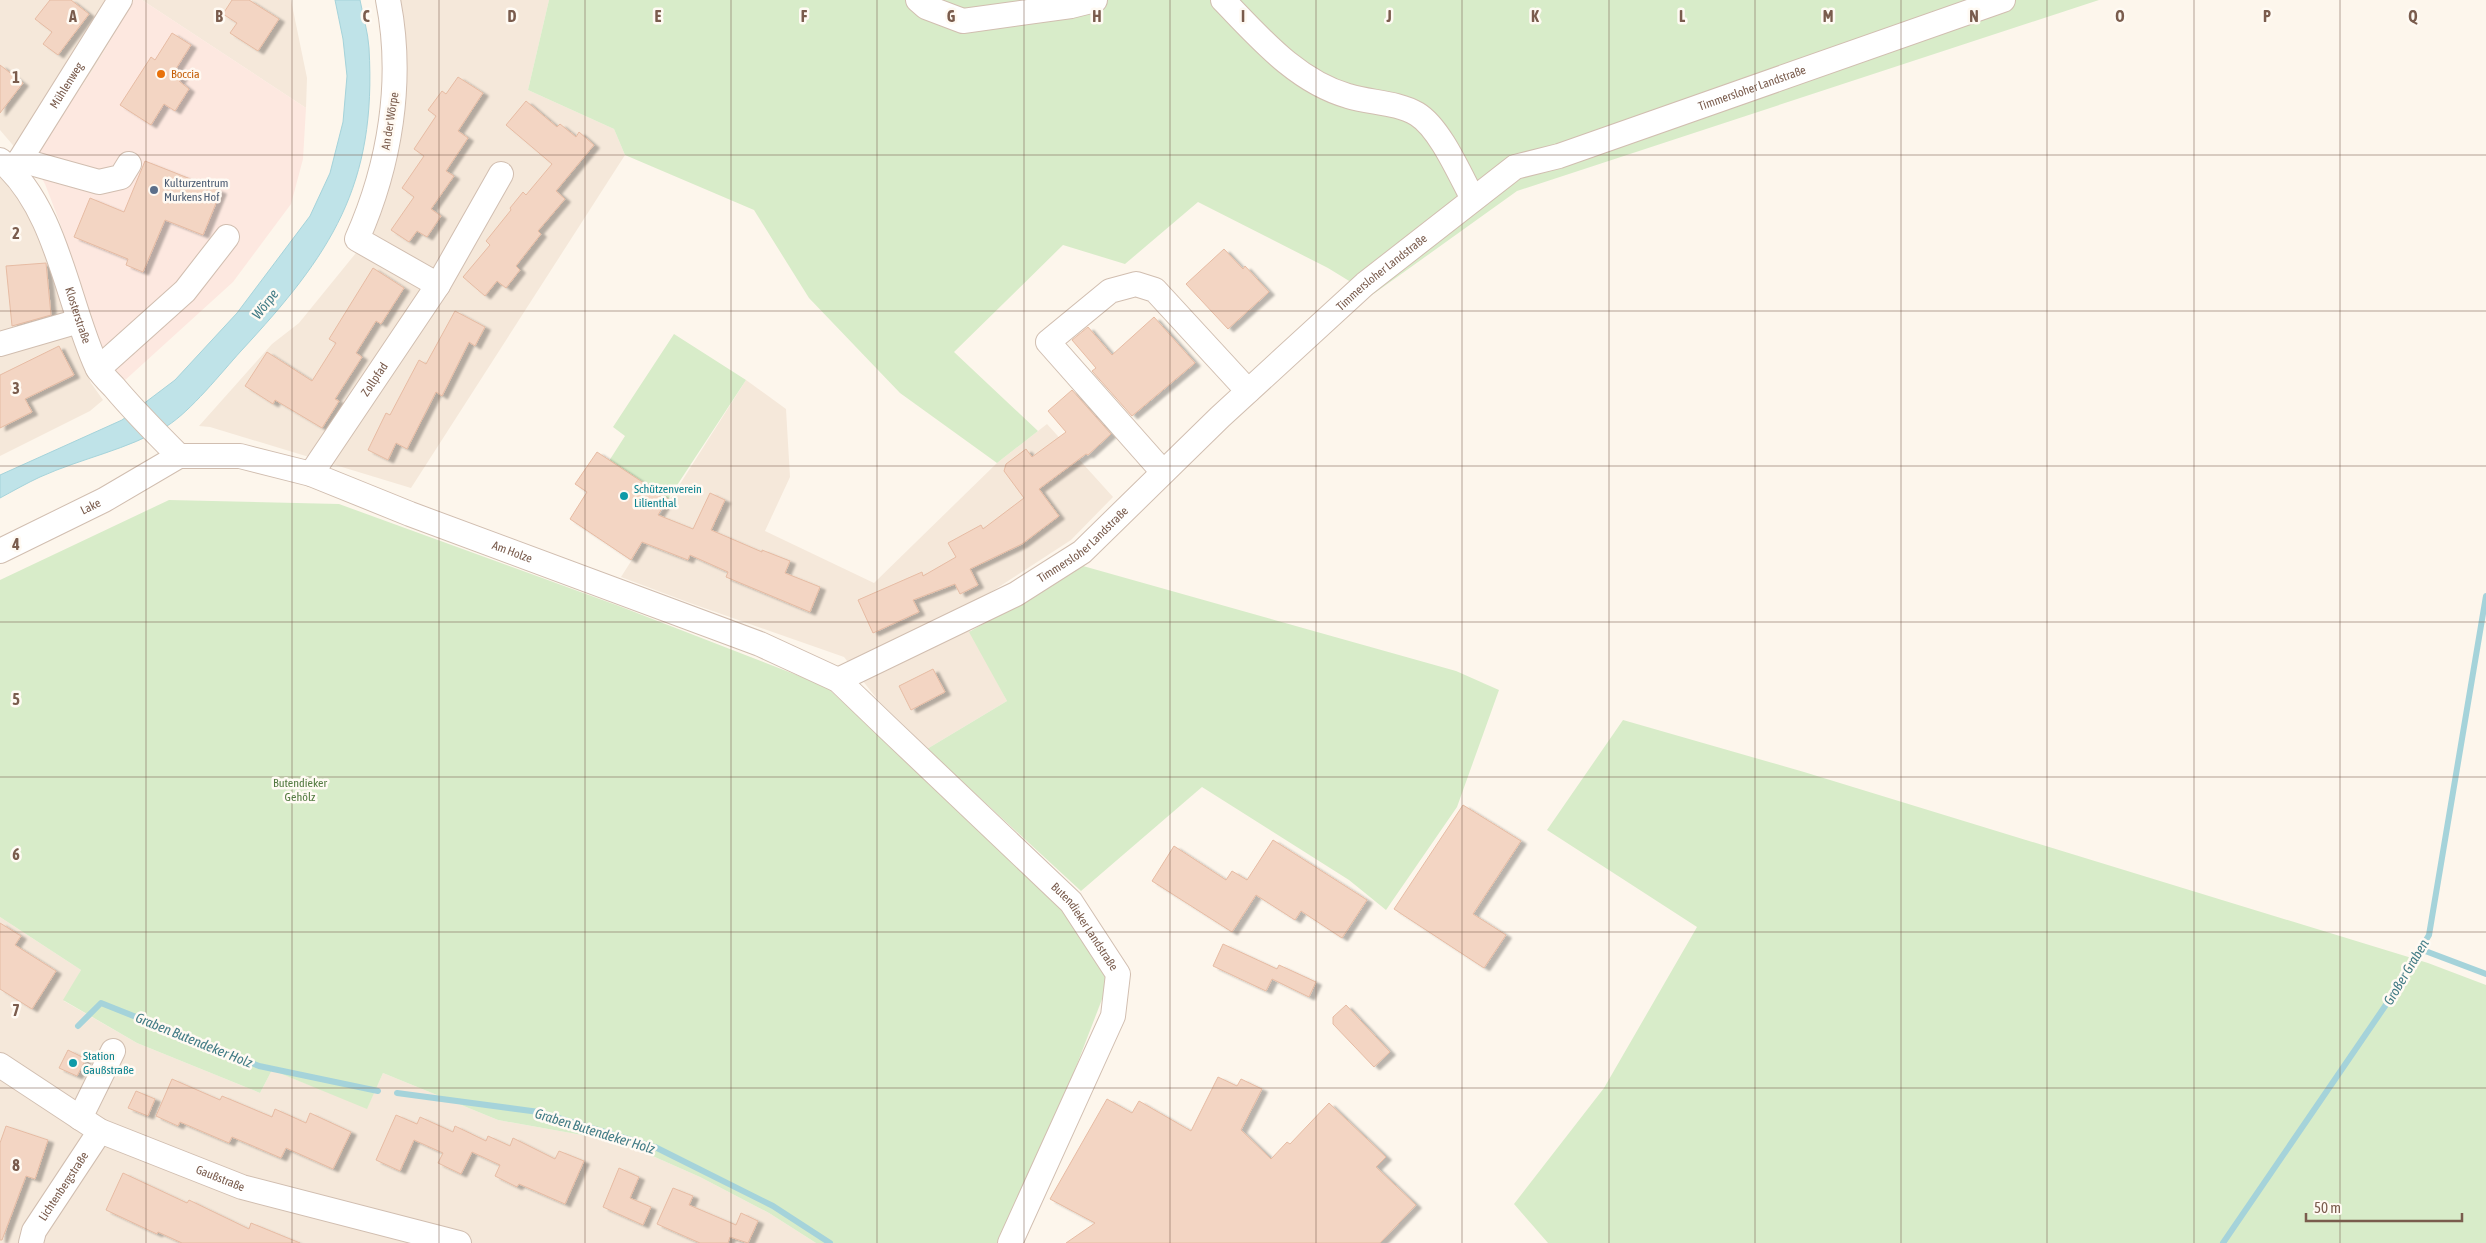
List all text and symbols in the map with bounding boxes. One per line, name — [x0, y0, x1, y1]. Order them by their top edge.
text: A — [68, 7, 77, 25]
text: B — [215, 7, 223, 25]
text: C — [362, 7, 370, 25]
text: D — [508, 7, 517, 25]
text: E — [655, 7, 662, 25]
text: F — [801, 7, 808, 25]
text: G — [947, 7, 956, 25]
text: H — [1092, 7, 1102, 25]
text: I — [1241, 7, 1245, 25]
text: J — [1385, 7, 1392, 25]
text: K — [1531, 7, 1539, 25]
text: L — [1679, 7, 1686, 25]
text: M — [1823, 7, 1833, 25]
text: N — [1969, 7, 1979, 25]
text: O — [2115, 7, 2125, 25]
text: P — [2263, 7, 2271, 25]
text: Q — [2408, 7, 2418, 25]
street label: Mühlenweg — [47, 59, 87, 111]
street label: Timmersloher Landstraße — [1696, 63, 1808, 113]
place label: Boccia — [171, 67, 200, 81]
text: 1 — [12, 68, 20, 86]
marker: Boccia — [155, 68, 167, 80]
street label: An der Wörpe — [379, 91, 401, 151]
place label: Kulturzentrum Murkens Hof — [164, 176, 228, 204]
marker: Kulturzentrum Murkens Hof — [148, 184, 160, 196]
text: 2 — [12, 224, 20, 242]
street label: Timmersloher Landstraße — [1334, 231, 1430, 314]
street label: Klosterstraße — [62, 285, 94, 346]
water label: Wörpe — [248, 286, 282, 322]
street label: Zollpfad — [358, 360, 391, 399]
text: 3 — [12, 379, 20, 397]
place label: Schützenverein Lilienthal — [634, 482, 702, 510]
marker: Schützenverein Lilienthal — [618, 490, 630, 502]
street label: Lake — [78, 496, 103, 517]
street label: Timmersloher Landstraße — [1035, 504, 1131, 586]
text: 4 — [11, 535, 20, 553]
street label: Am Holze — [490, 538, 534, 566]
text: 5 — [12, 690, 20, 708]
park label: Butendieker Gehölz — [273, 776, 327, 804]
text: 6 — [12, 845, 20, 863]
street label: Butendieker Landstraße — [1048, 880, 1121, 973]
water label: Großer Graben — [2380, 936, 2432, 1008]
text: 7 — [12, 1001, 20, 1019]
water label: Graben Butendeker Holz — [133, 1009, 256, 1071]
place label: Station Gaußstraße — [83, 1049, 134, 1077]
marker: Station Gaußstraße — [67, 1057, 79, 1069]
water label: Graben Butendeker Holz — [533, 1105, 658, 1157]
street label: Lichtenbergstraße — [36, 1149, 91, 1223]
text: 8 — [12, 1156, 20, 1174]
street label: Gaußstraße — [194, 1163, 247, 1194]
scale bar — [2306, 1190, 2462, 1222]
text: 50 m — [2314, 1199, 2341, 1216]

